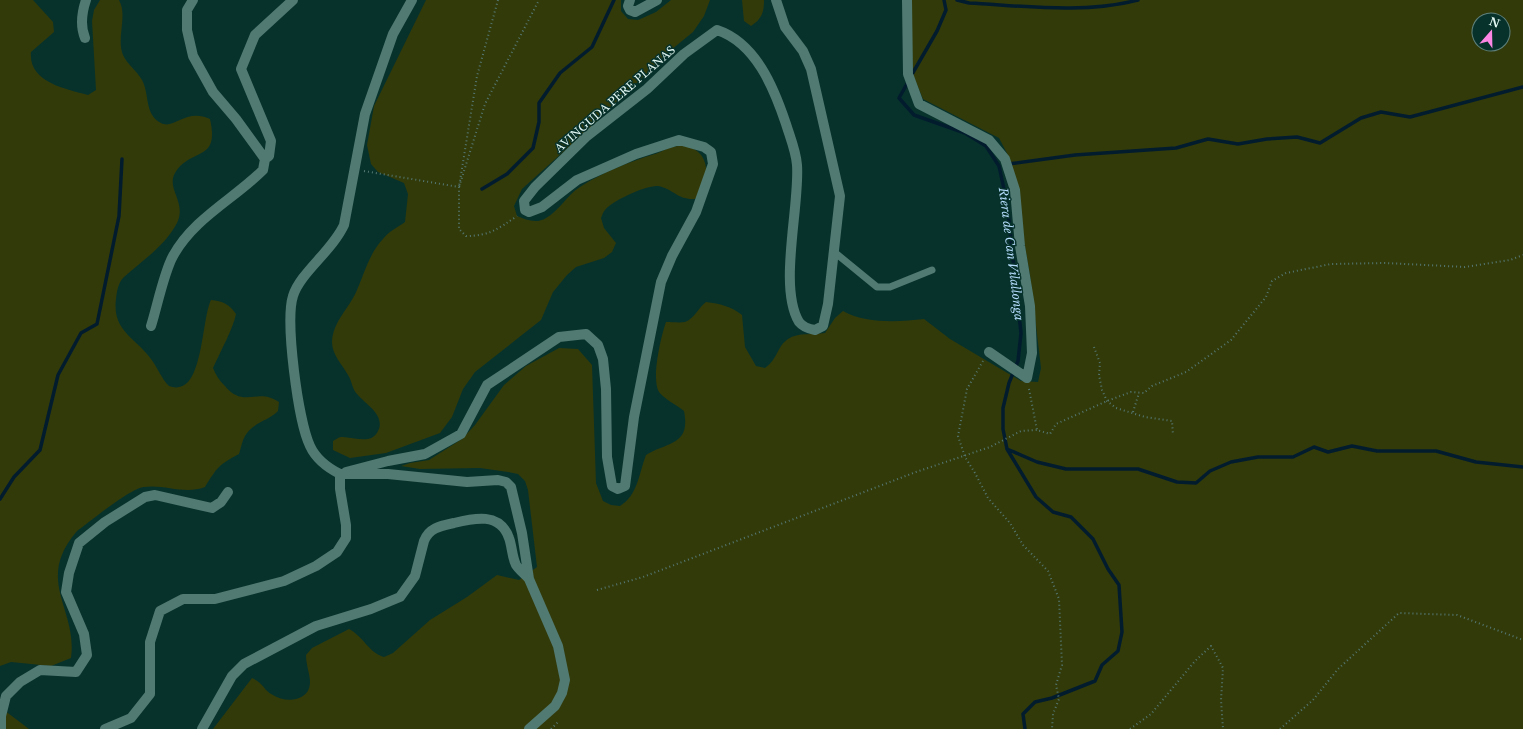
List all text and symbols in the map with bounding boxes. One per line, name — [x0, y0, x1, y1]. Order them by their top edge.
north arrow — [1471, 12, 1511, 52]
text: N — [1487, 14, 1502, 31]
street label: AVINGUDA PERE PLANAS — [551, 43, 678, 156]
water label: Riera de Can Vilallonga — [996, 185, 1027, 322]

